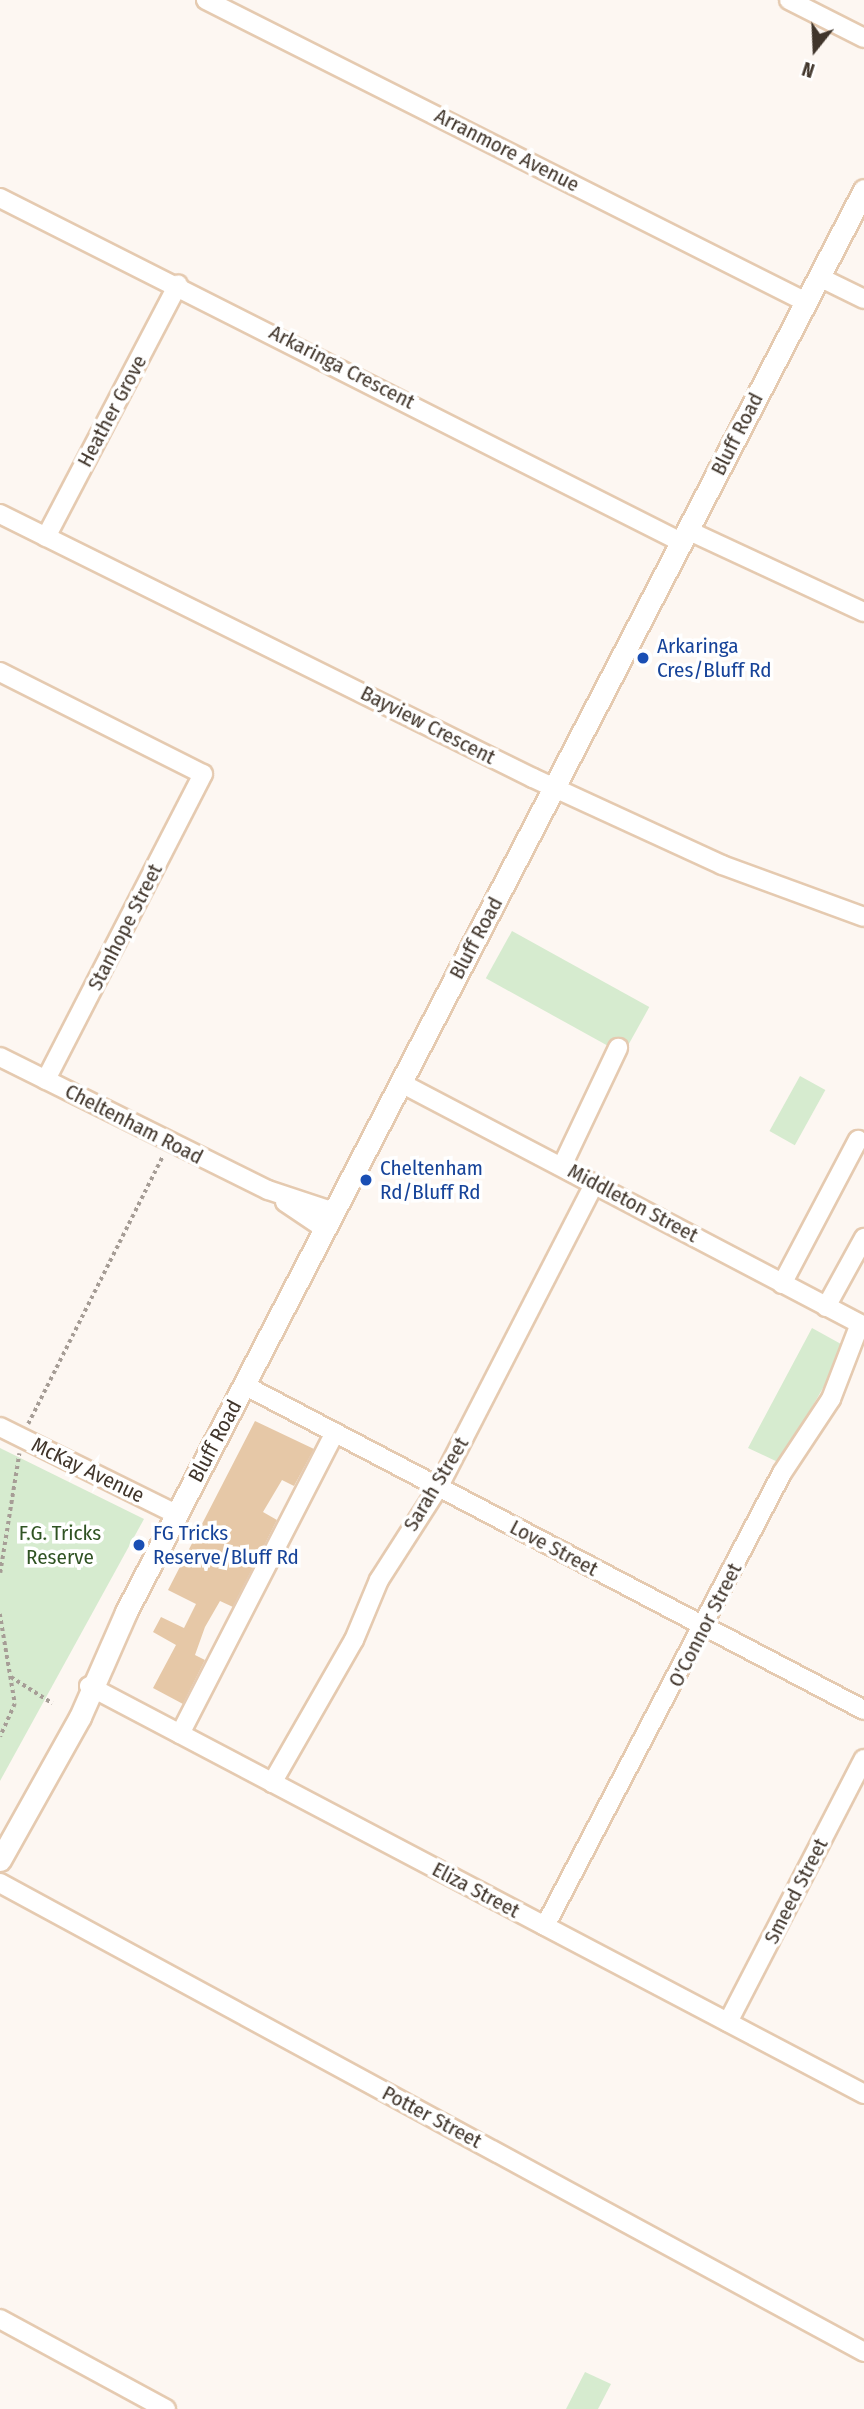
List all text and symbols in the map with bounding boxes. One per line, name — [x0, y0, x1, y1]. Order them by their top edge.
north arrow — [780, 14, 850, 84]
text: N — [799, 57, 817, 82]
street label: Arranmore Avenue — [431, 103, 583, 197]
street label: Arkaringa Crescent — [265, 319, 419, 415]
street label: Heather Grove — [72, 351, 152, 471]
street label: Bluff Road — [705, 388, 769, 480]
place label: Arkaringa Cres/Bluff Rd — [657, 633, 771, 683]
marker: Arkaringa Cres/Bluff Rd — [635, 650, 651, 666]
street label: Bayview Crescent — [356, 680, 500, 770]
street label: Stanhope Street — [82, 859, 168, 995]
street label: Bluff Road — [444, 893, 508, 983]
street label: Cheltenham Road — [61, 1078, 207, 1170]
place label: Cheltenham Rd/Bluff Rd — [380, 1155, 483, 1205]
street label: Middleton Street — [564, 1158, 702, 1248]
marker: Cheltenham Rd/Bluff Rd — [358, 1172, 374, 1188]
street label: Bluff Road — [183, 1396, 247, 1486]
street label: McKay Avenue — [28, 1432, 148, 1508]
street label: Sarah Street — [398, 1432, 474, 1536]
street label: Love Street — [506, 1514, 602, 1582]
park label: F.G. Tricks Reserve — [19, 1520, 101, 1570]
place label: FG Tricks Reserve/Bluff Rd — [153, 1520, 299, 1570]
marker: FG Tricks Reserve/Bluff Rd — [131, 1537, 147, 1553]
street label: O'Connor Street — [663, 1559, 747, 1691]
street label: Smeed Street — [759, 1834, 833, 1948]
street label: Eliza Street — [428, 1856, 524, 1924]
street label: Potter Street — [378, 2080, 486, 2154]

